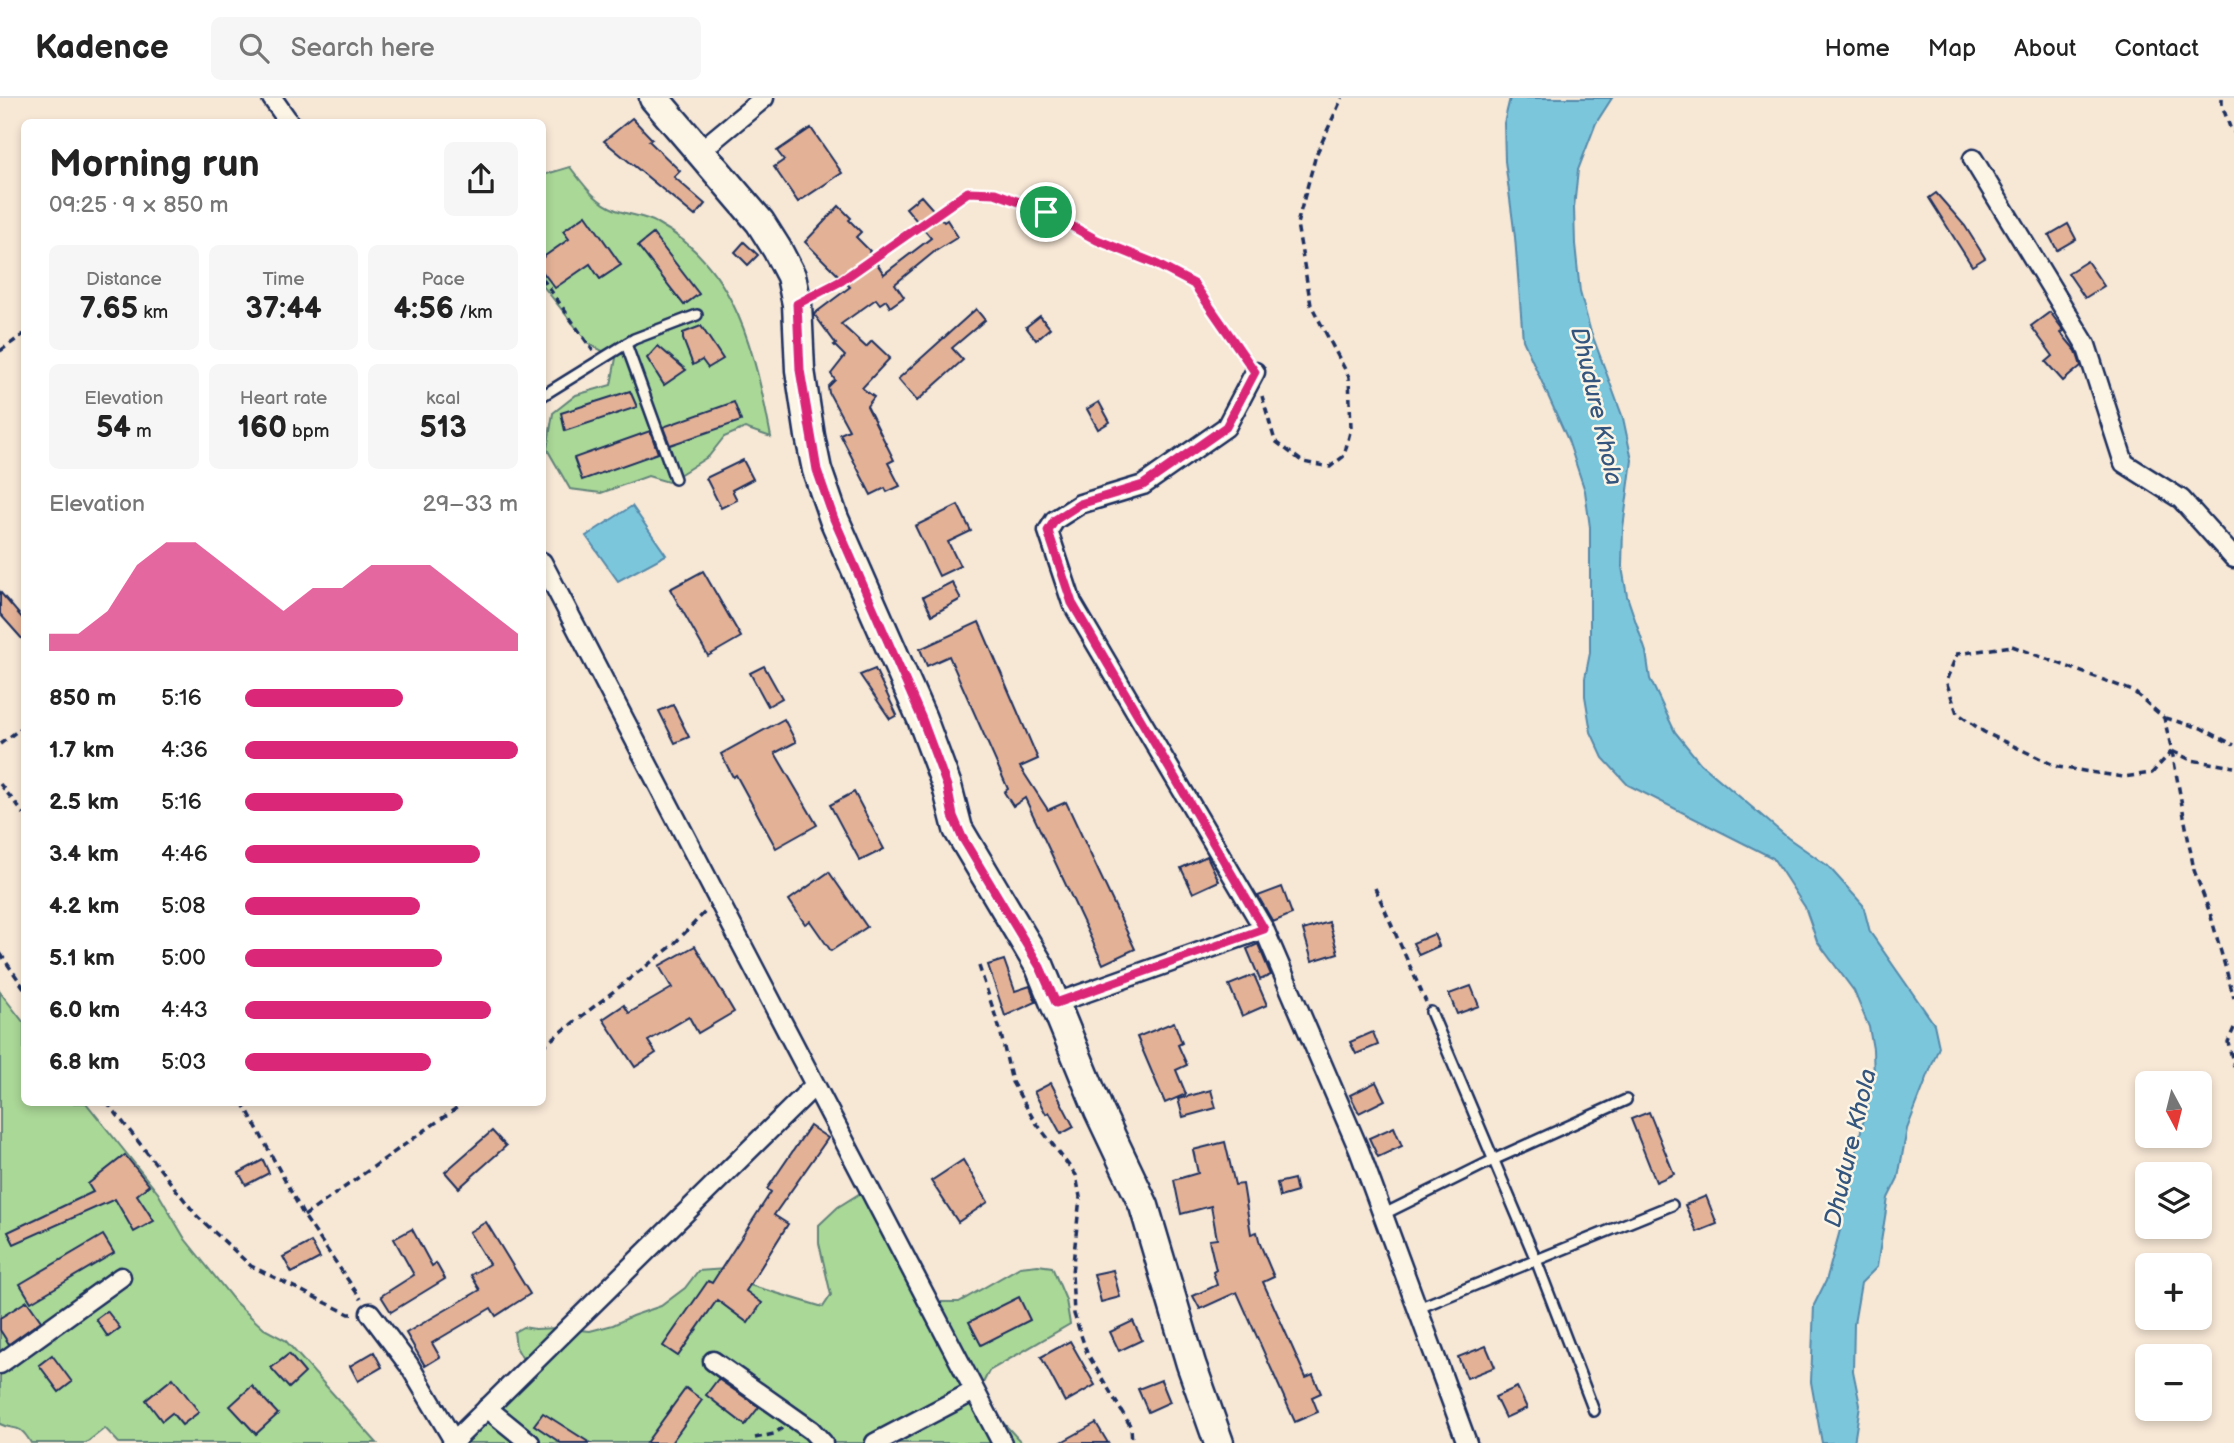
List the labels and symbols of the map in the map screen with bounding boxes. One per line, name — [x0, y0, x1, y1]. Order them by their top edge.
pin — [1016, 182, 1076, 242]
water label: Dhudure Khola — [1564, 324, 1629, 488]
water label: Dhudure Khola — [1818, 1066, 1883, 1230]
north arrow — [2135, 1071, 2212, 1148]

